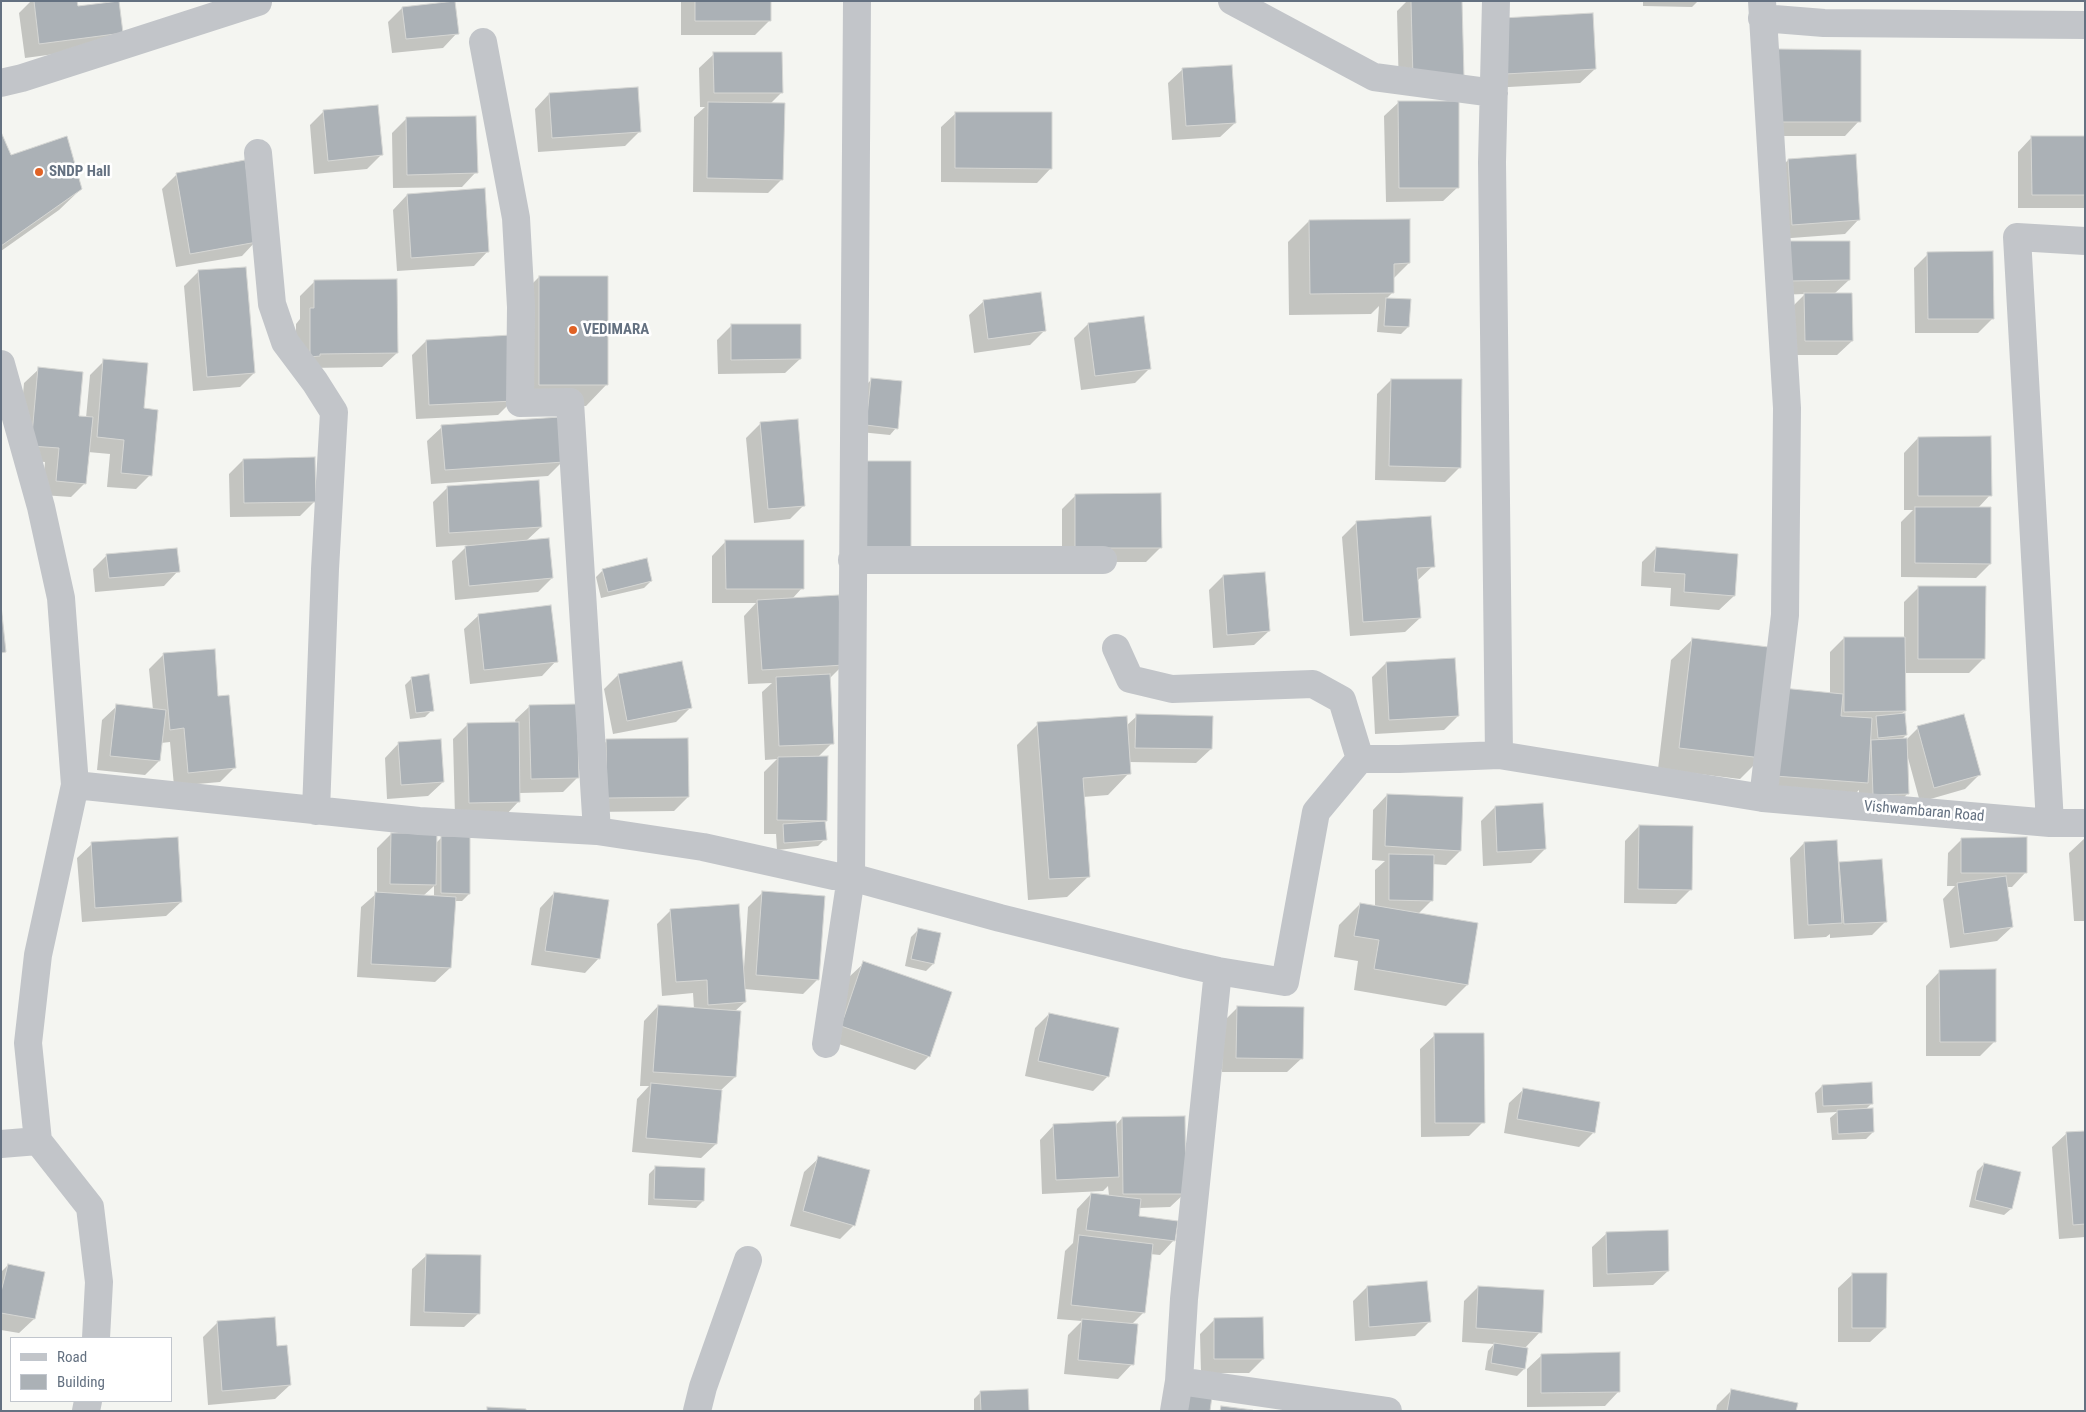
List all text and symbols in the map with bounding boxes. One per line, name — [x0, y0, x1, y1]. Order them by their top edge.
place label: SNDP Hall — [49, 163, 111, 181]
marker: SNDP Hall — [33, 166, 45, 178]
place label: VEDIMARA — [583, 321, 649, 339]
marker: VEDIMARA — [567, 324, 579, 336]
street label: Vishwambaran Road — [1863, 798, 1985, 826]
legend — [10, 1337, 172, 1402]
text: Road — [57, 1348, 87, 1366]
text: Building — [57, 1373, 105, 1391]

